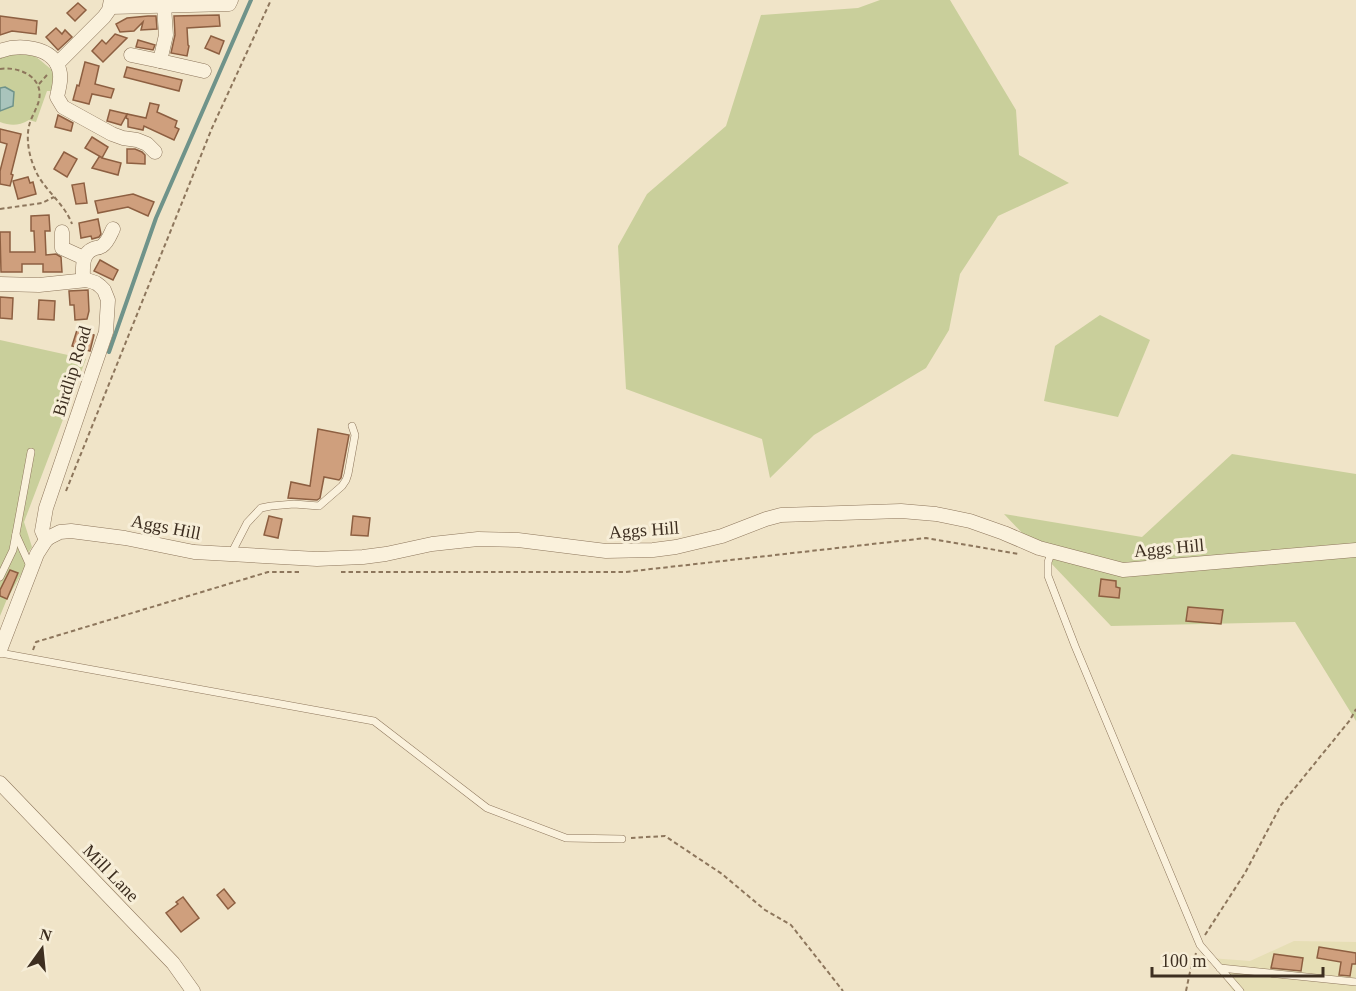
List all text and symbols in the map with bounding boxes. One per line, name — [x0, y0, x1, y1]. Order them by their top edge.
street label: Birdlip Road — [49, 323, 95, 419]
street label: Aggs Hill — [129, 510, 203, 544]
street label: Aggs Hill — [608, 518, 680, 542]
street label: Aggs Hill — [1133, 535, 1205, 561]
street label: Mill Lane — [79, 840, 143, 906]
north arrow — [12, 919, 72, 979]
text: N — [38, 925, 54, 945]
scale bar — [1152, 940, 1323, 978]
text: 100 m — [1161, 951, 1207, 971]

